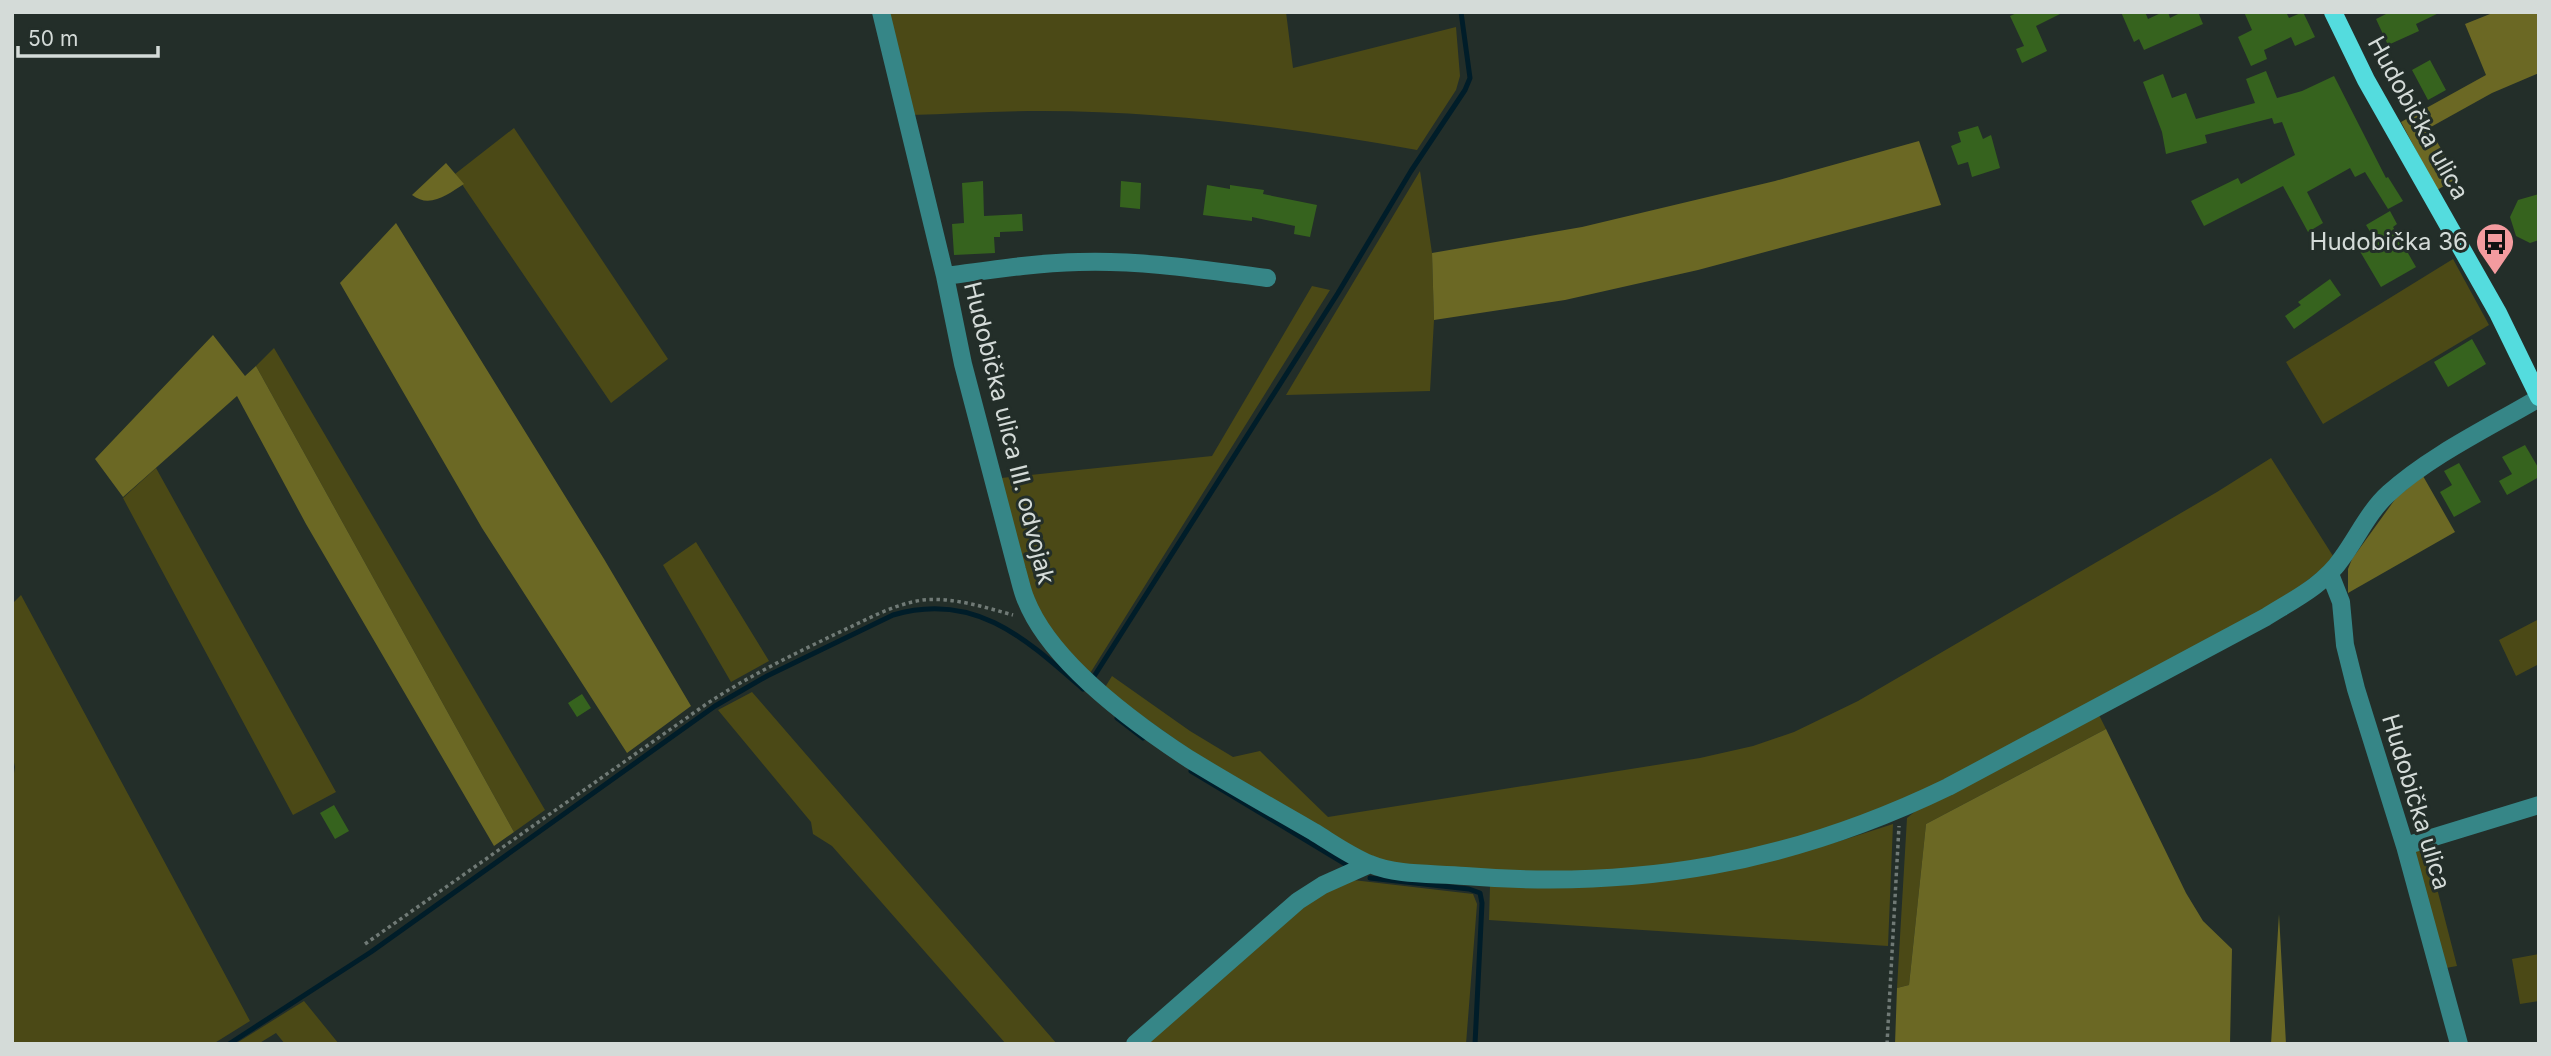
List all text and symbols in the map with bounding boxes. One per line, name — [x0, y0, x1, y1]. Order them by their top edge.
scale bar — [18, 14, 158, 58]
text: 50 m — [28, 26, 78, 51]
street label: Hudobička ulica — [2362, 31, 2475, 204]
bus stop icon: Hudobička 36 — [2474, 221, 2516, 276]
place label: Hudobička 36 — [2310, 227, 2468, 256]
street label: Hudobička ulica III. odvojak — [958, 279, 1061, 587]
street label: Hudobička ulica — [2376, 711, 2457, 893]

